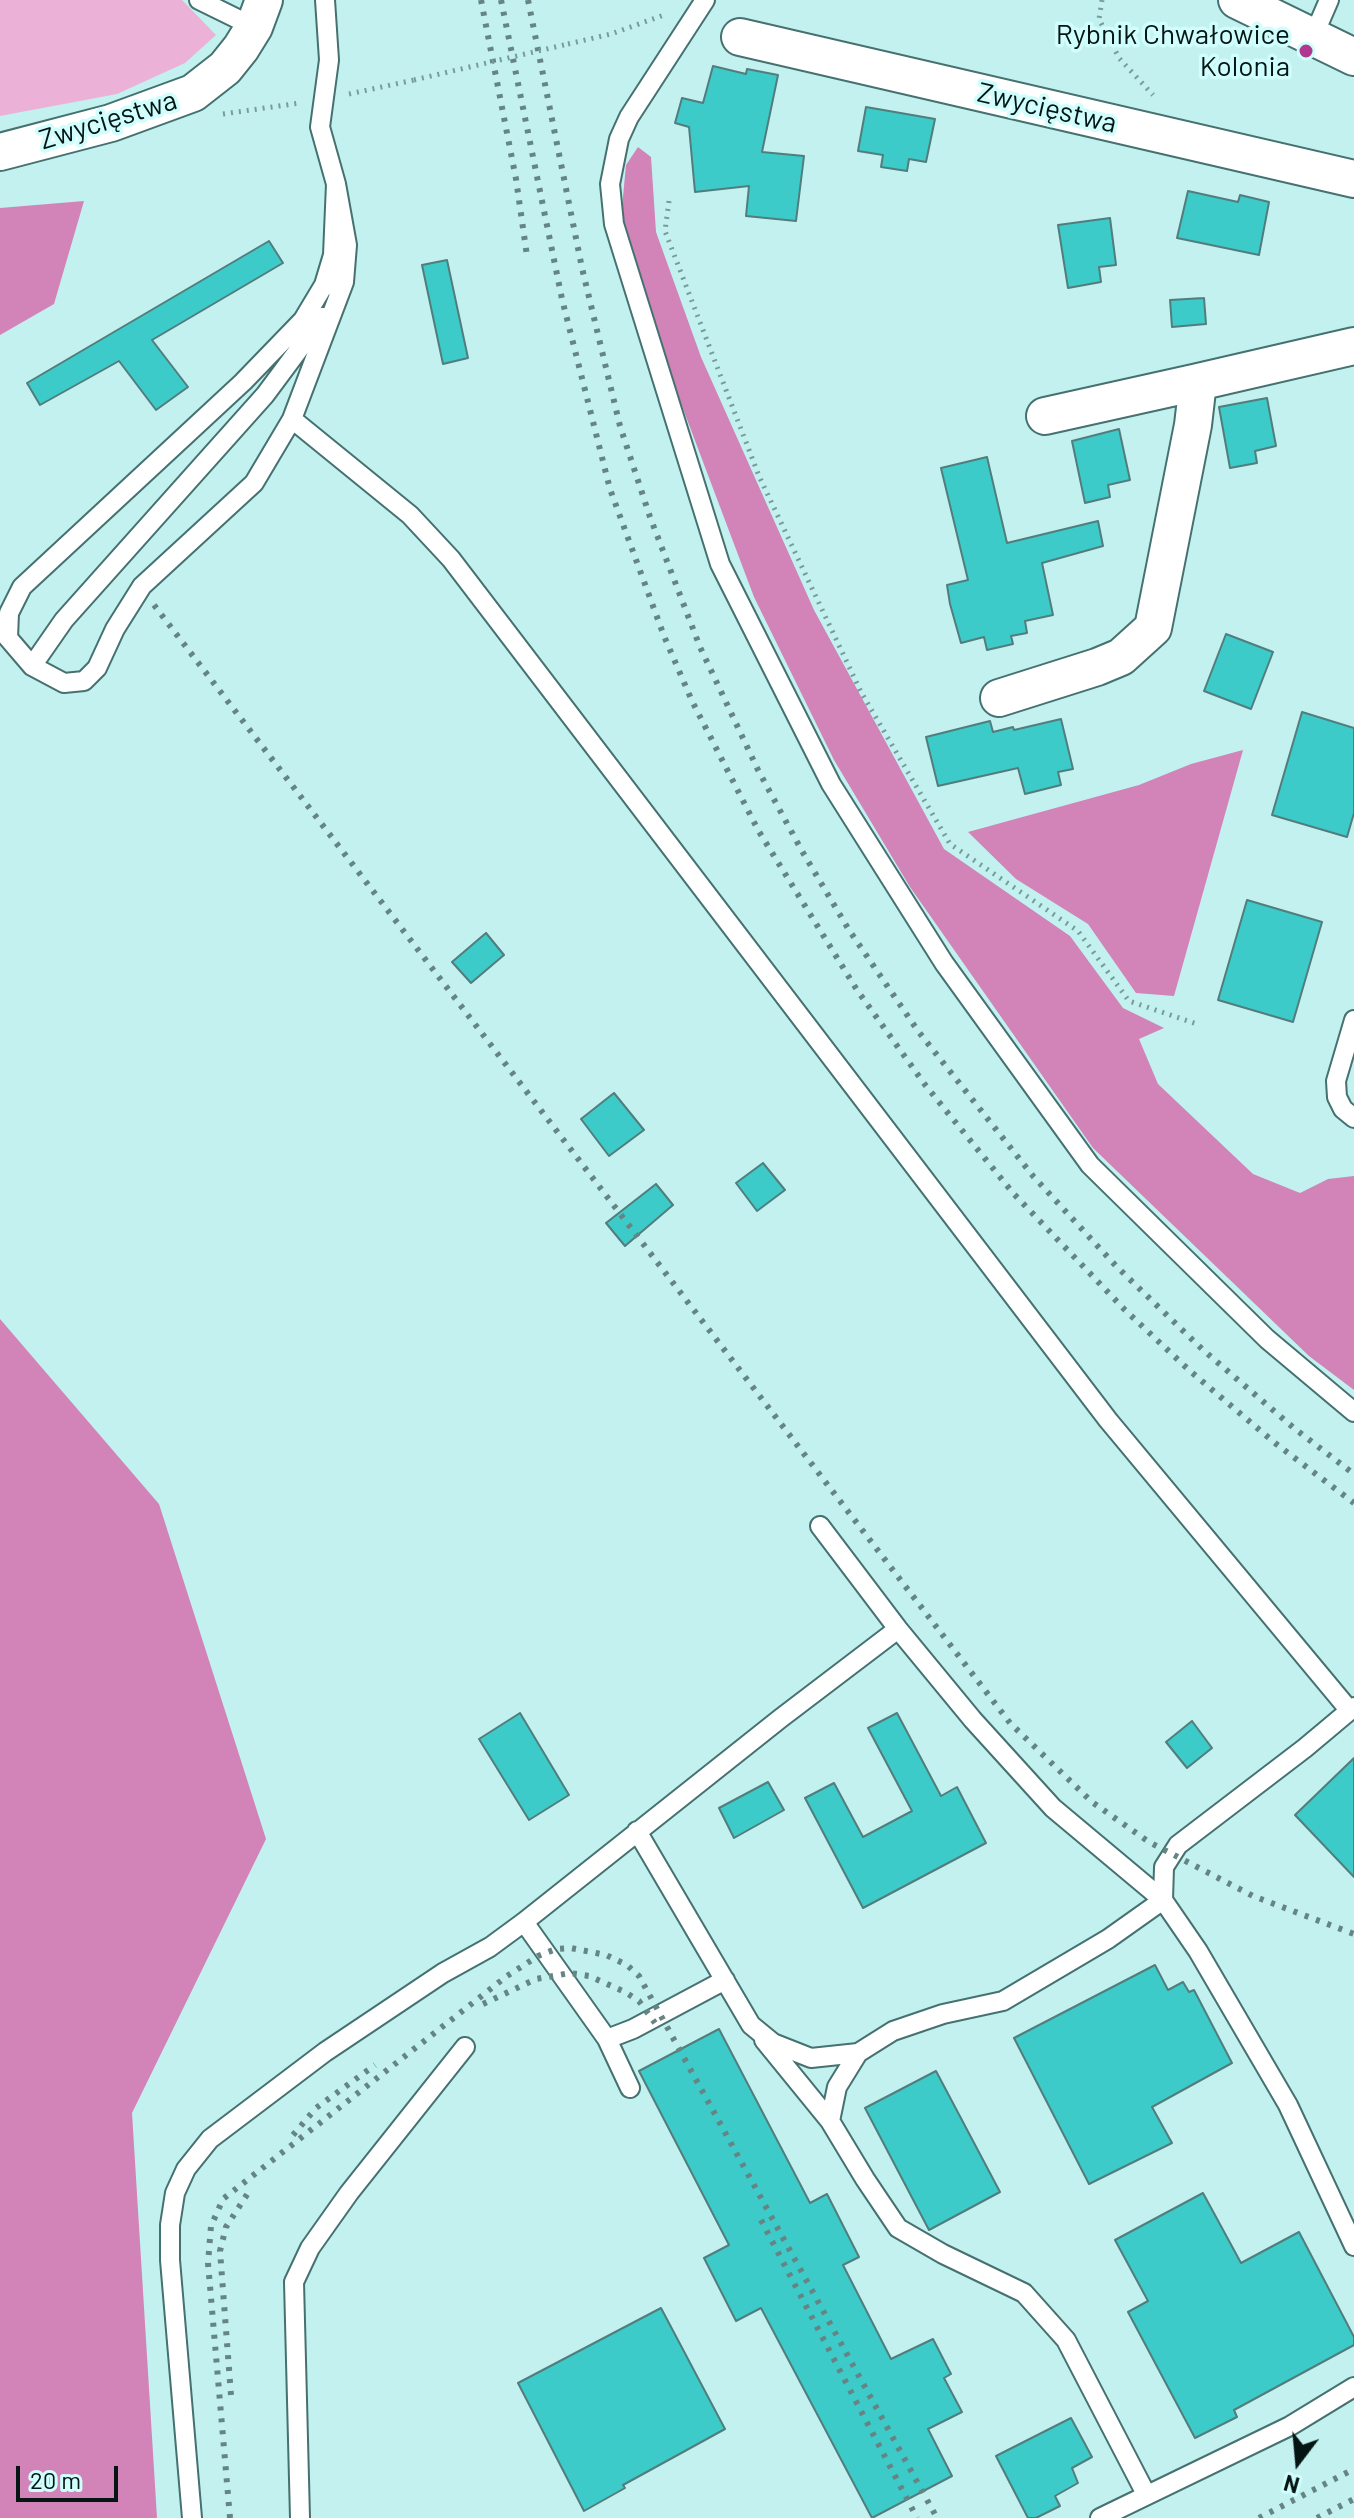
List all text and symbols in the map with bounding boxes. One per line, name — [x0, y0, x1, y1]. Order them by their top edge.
place label: Rybnik Chwałowice Kolonia — [1056, 18, 1290, 84]
marker: Rybnik Chwałowice Kolonia — [1297, 42, 1315, 60]
street label: Zwycięstwa — [974, 76, 1120, 140]
street label: Zwycięstwa — [35, 83, 181, 157]
north arrow — [1258, 2422, 1338, 2502]
scale bar — [20, 2450, 122, 2500]
text: 20 m — [30, 2465, 81, 2494]
text: N — [1281, 2471, 1302, 2500]

